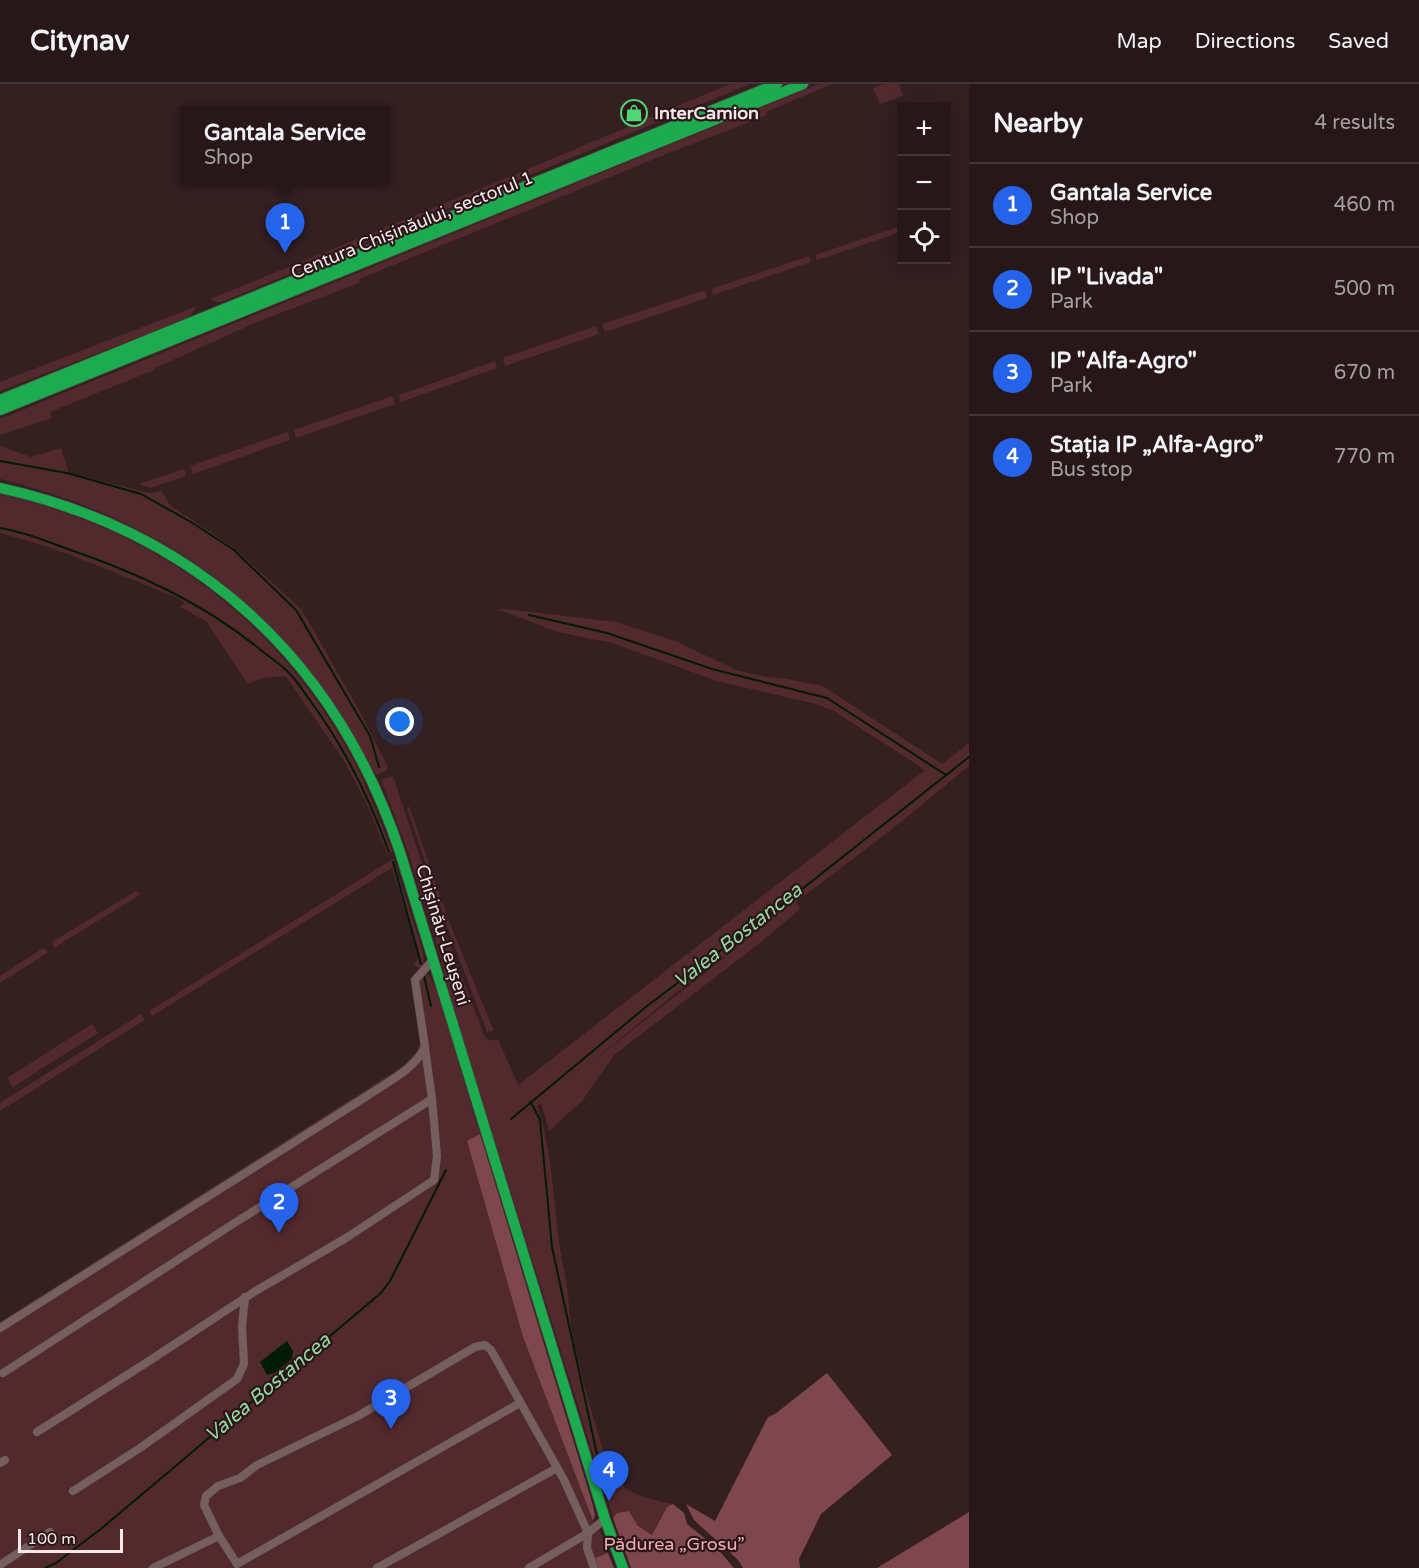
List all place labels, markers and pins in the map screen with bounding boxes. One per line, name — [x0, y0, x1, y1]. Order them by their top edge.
shop icon: InterCamion — [619, 98, 649, 128]
place label: InterCamion — [654, 102, 759, 124]
pin: 1 — [266, 204, 304, 253]
pin: 2 — [260, 1184, 298, 1233]
pin: 3 — [372, 1380, 410, 1429]
pin: 4 — [590, 1452, 628, 1501]

